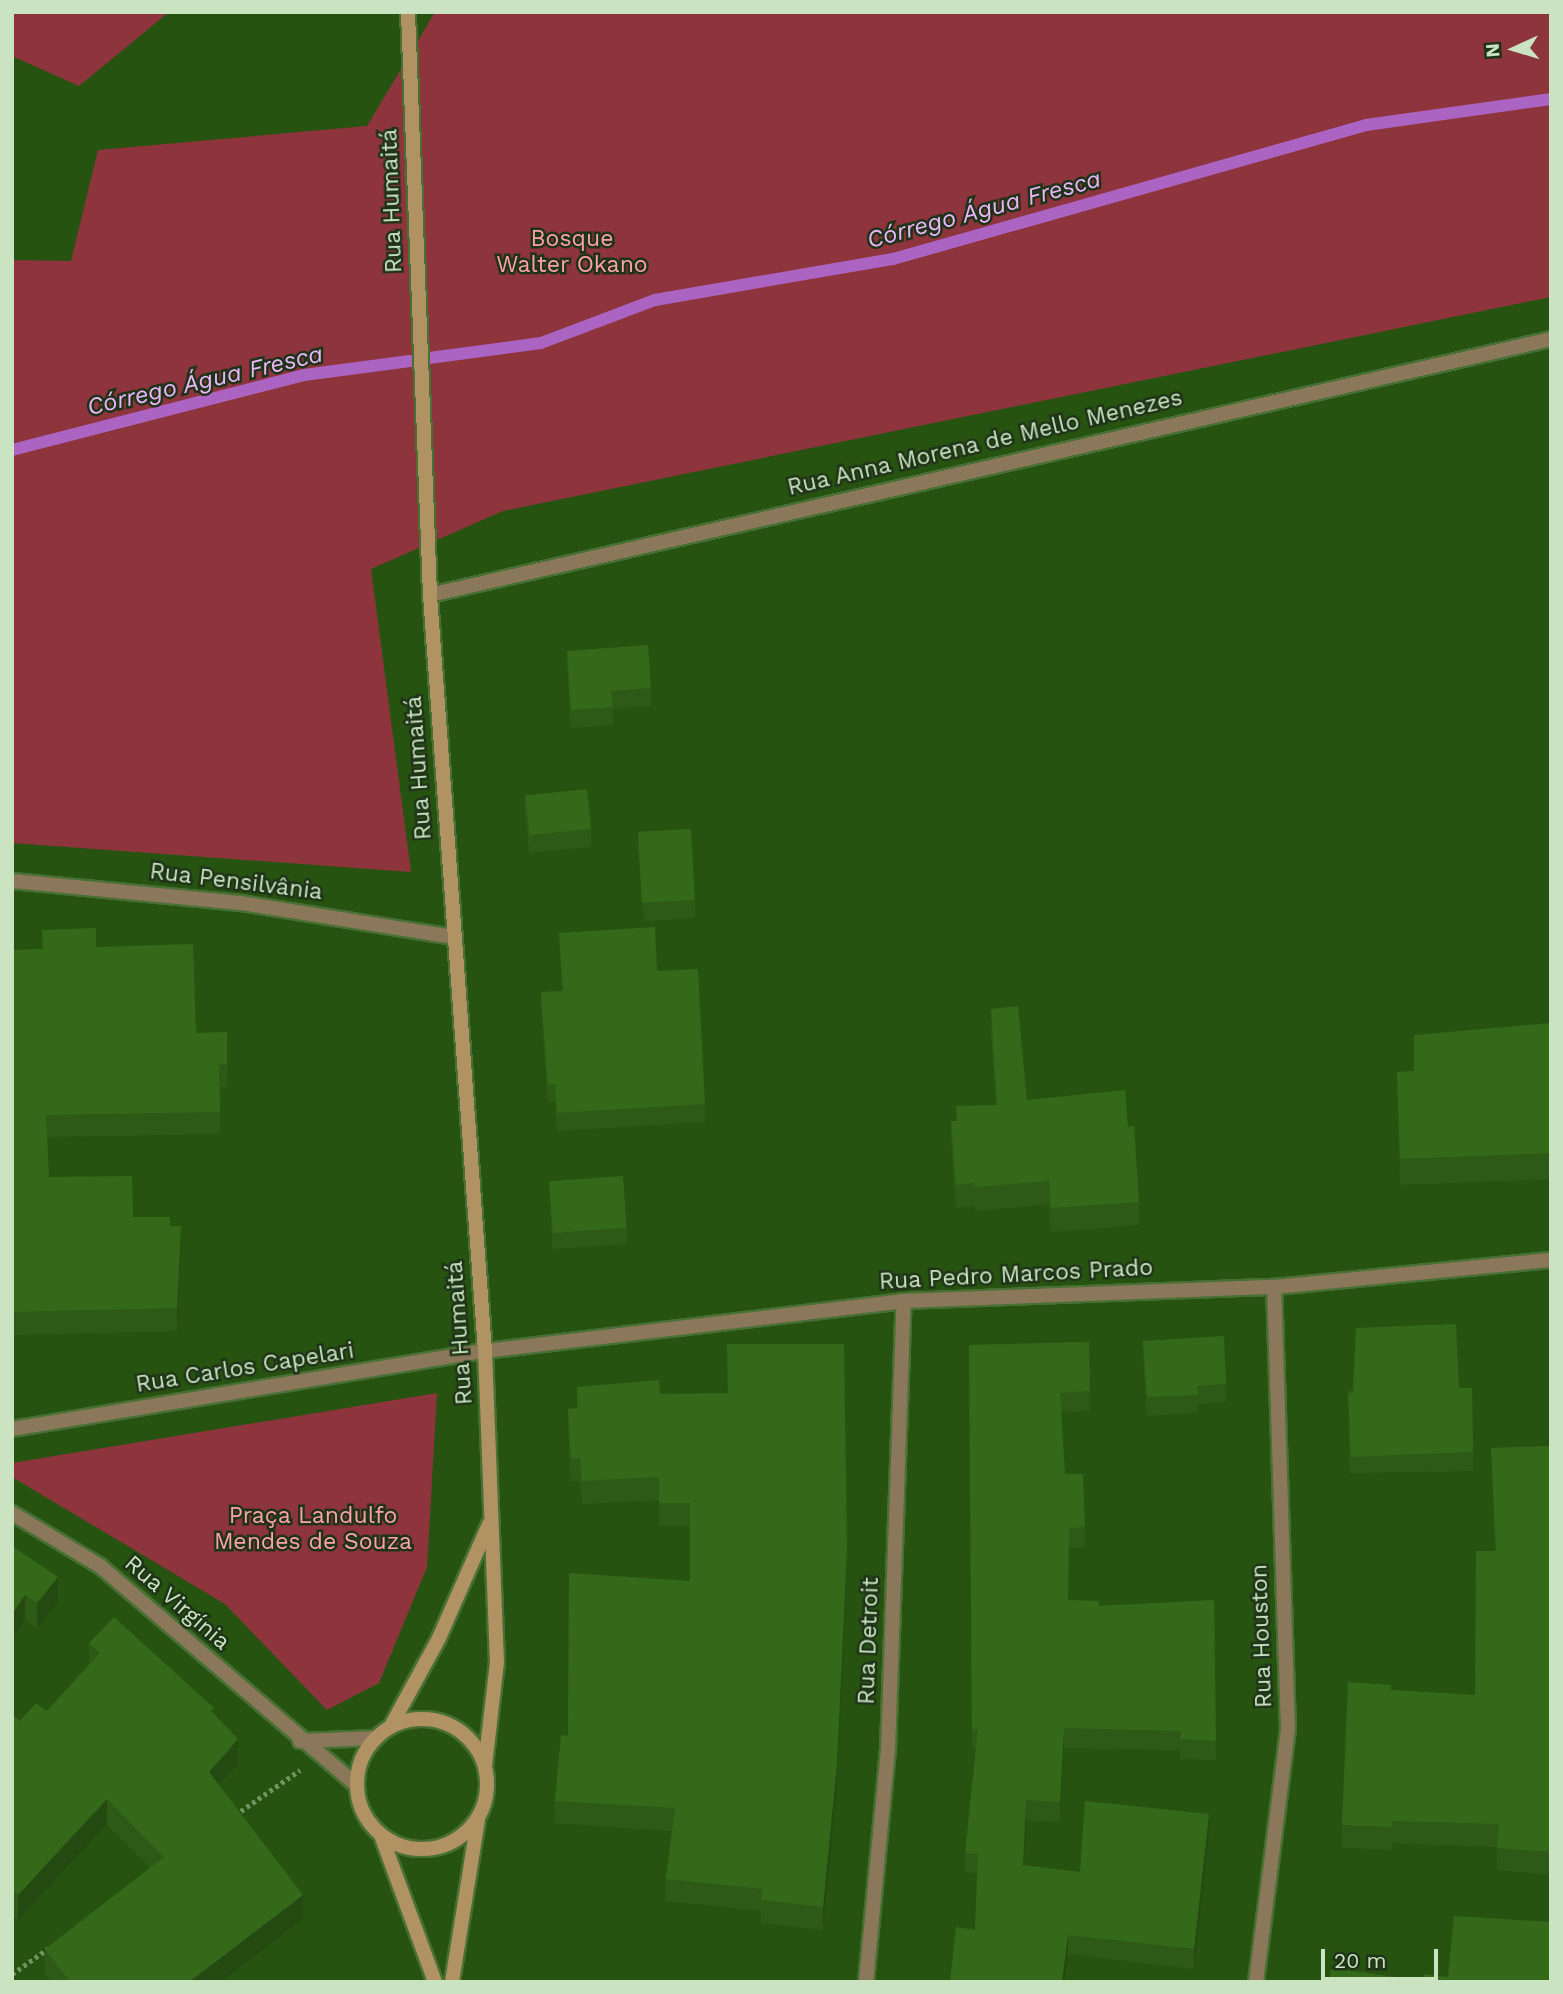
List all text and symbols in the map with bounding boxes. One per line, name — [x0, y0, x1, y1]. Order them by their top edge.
north arrow — [1479, 14, 1549, 84]
text: N — [1481, 43, 1505, 58]
street label: Rua Humaitá — [376, 128, 408, 274]
water label: Córrego Água Fresca — [863, 165, 1105, 255]
park label: Bosque Walter Okano — [496, 225, 648, 279]
water label: Córrego Água Fresca — [84, 340, 326, 422]
street label: Rua Anna Morena de Mello Menezes — [784, 384, 1186, 502]
street label: Rua Humaitá — [400, 695, 438, 841]
street label: Rua Pensilvânia — [148, 858, 324, 906]
street label: Rua Pedro Marcos Prado — [878, 1254, 1154, 1296]
street label: Rua Humaitá — [441, 1260, 479, 1406]
street label: Rua Carlos Capelari — [134, 1337, 356, 1399]
park label: Praça Landulfo Mendes de Souza — [214, 1502, 412, 1556]
street label: Rua Virgínia — [118, 1549, 236, 1657]
street label: Rua Houston — [1246, 1563, 1278, 1709]
street label: Rua Detroit — [853, 1577, 885, 1705]
scale bar — [1325, 1934, 1442, 1978]
text: 20 m — [1334, 1948, 1386, 1973]

